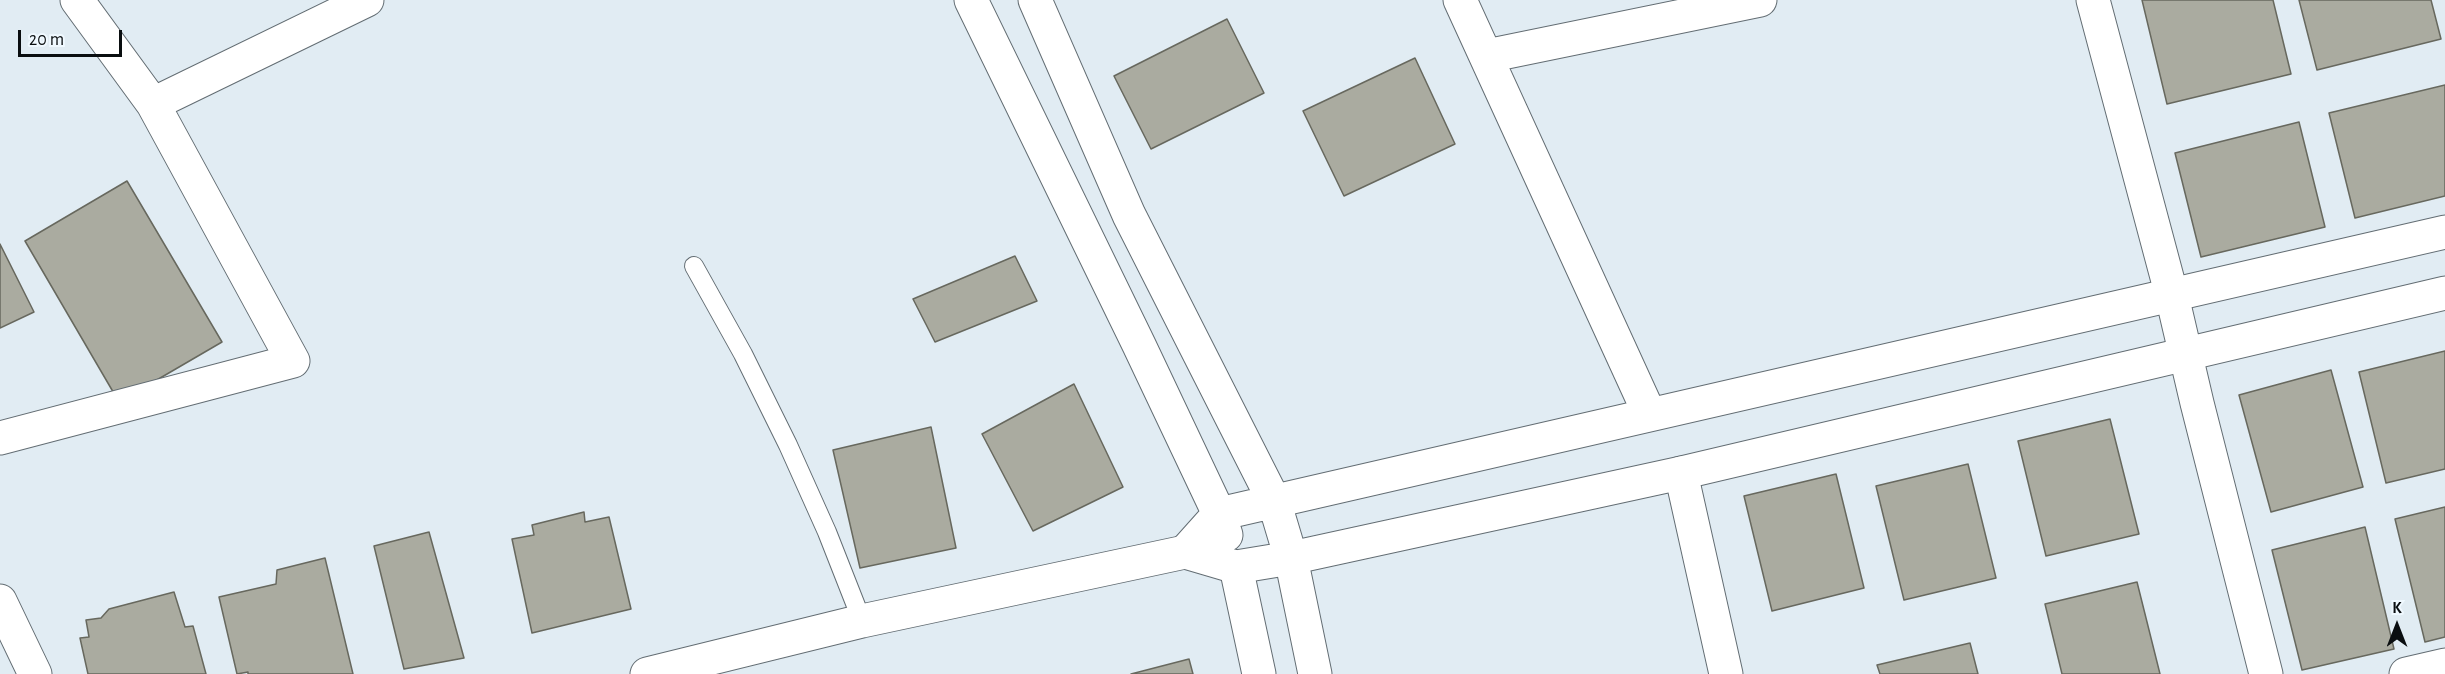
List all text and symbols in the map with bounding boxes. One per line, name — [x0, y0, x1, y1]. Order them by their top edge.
scale bar — [21, 18, 124, 56]
text: 20 m — [29, 31, 64, 49]
north arrow — [2367, 596, 2427, 656]
text: K — [2392, 600, 2402, 616]

